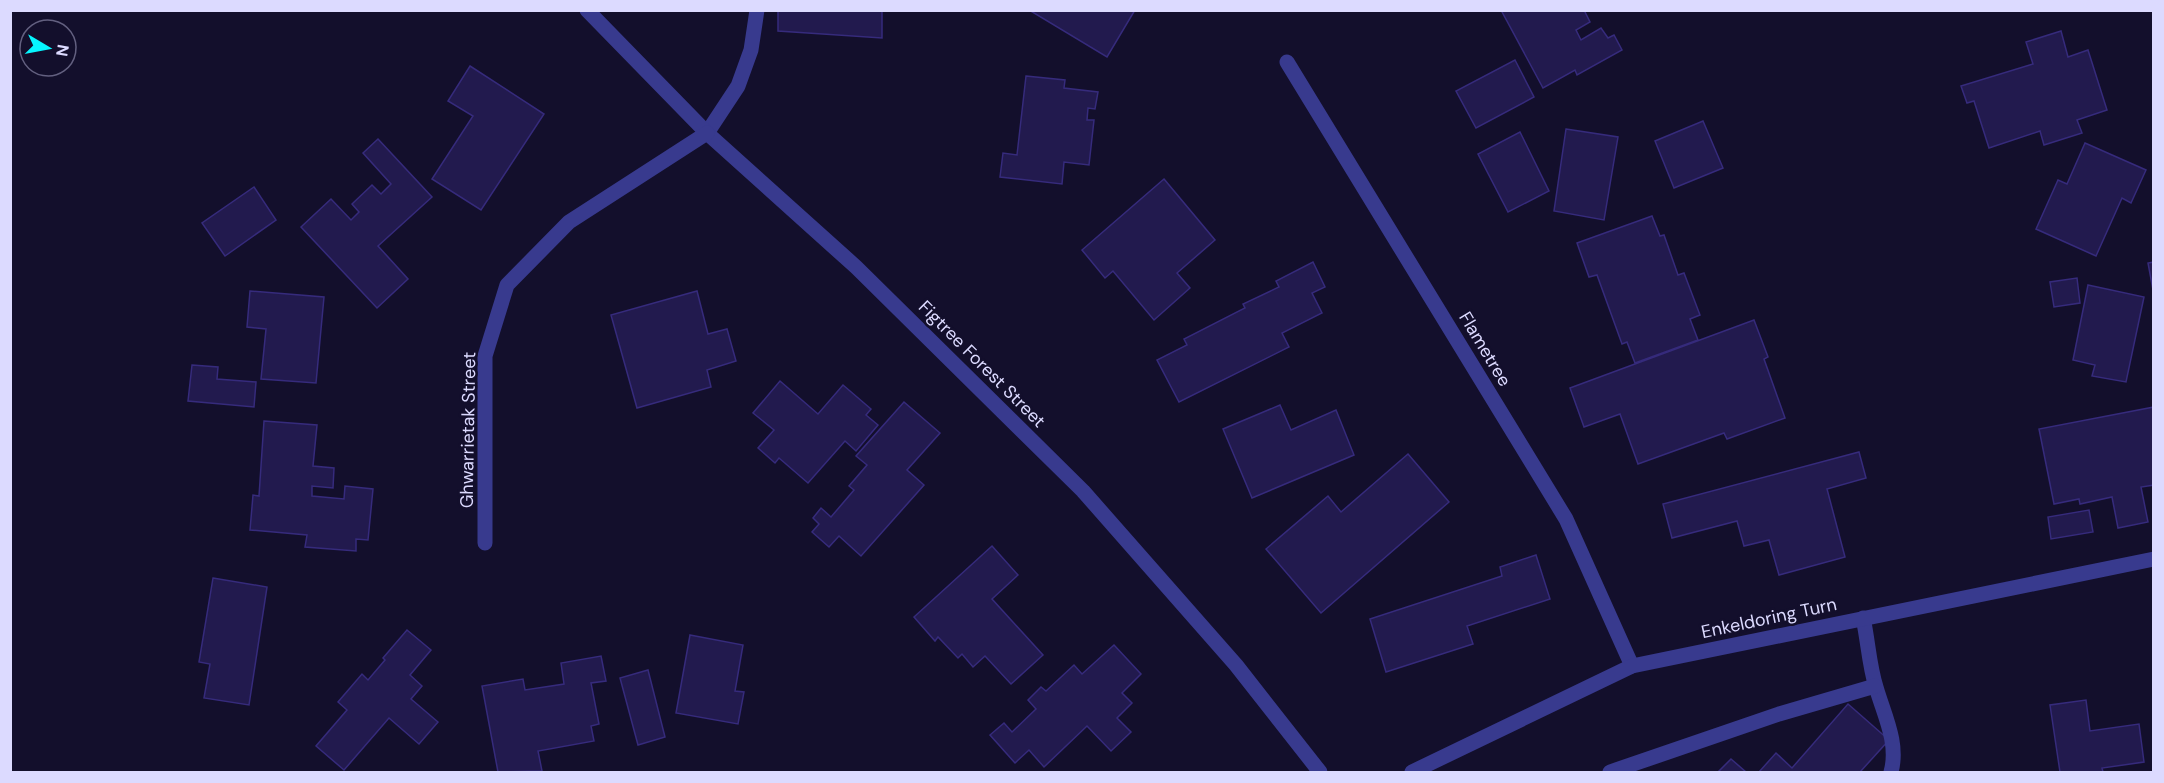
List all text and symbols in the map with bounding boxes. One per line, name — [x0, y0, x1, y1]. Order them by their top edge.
north arrow — [18, 18, 78, 78]
text: N — [51, 43, 74, 58]
street label: Figtree Forest Street — [913, 295, 1051, 433]
street label: Flametree — [1453, 307, 1517, 391]
street label: Ghwarrietak Street — [455, 352, 481, 508]
street label: Enkeldoring Turn — [1699, 592, 1839, 644]

